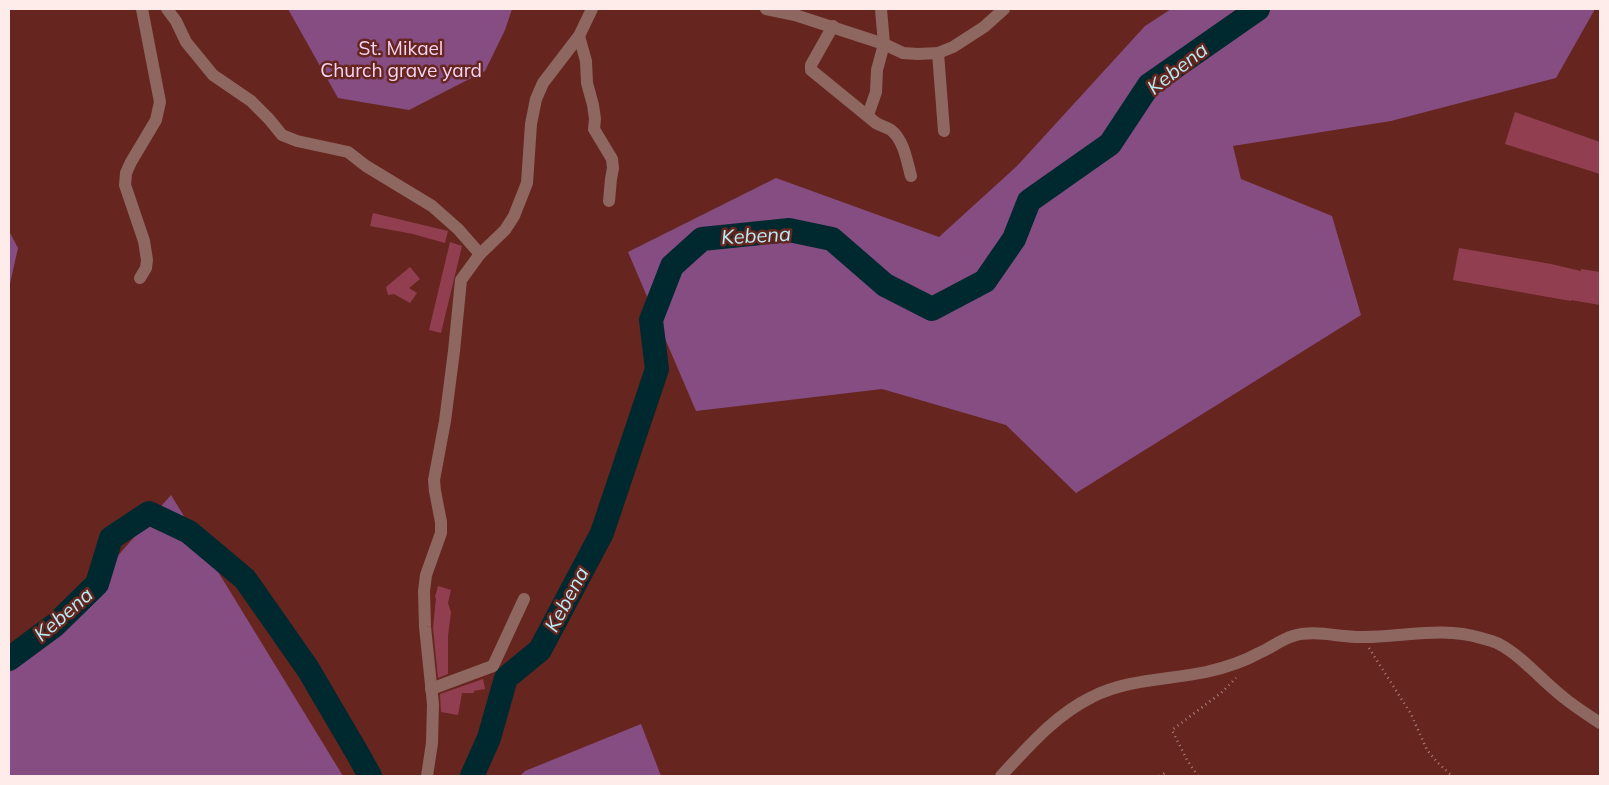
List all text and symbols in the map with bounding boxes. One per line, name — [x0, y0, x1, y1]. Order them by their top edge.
park label: St. Mikael Church grave yard — [320, 36, 482, 82]
water label: Kebena — [1142, 37, 1212, 99]
water label: Kebena — [720, 221, 792, 249]
water label: Kebena — [539, 562, 593, 636]
water label: Kebena — [28, 582, 98, 646]

